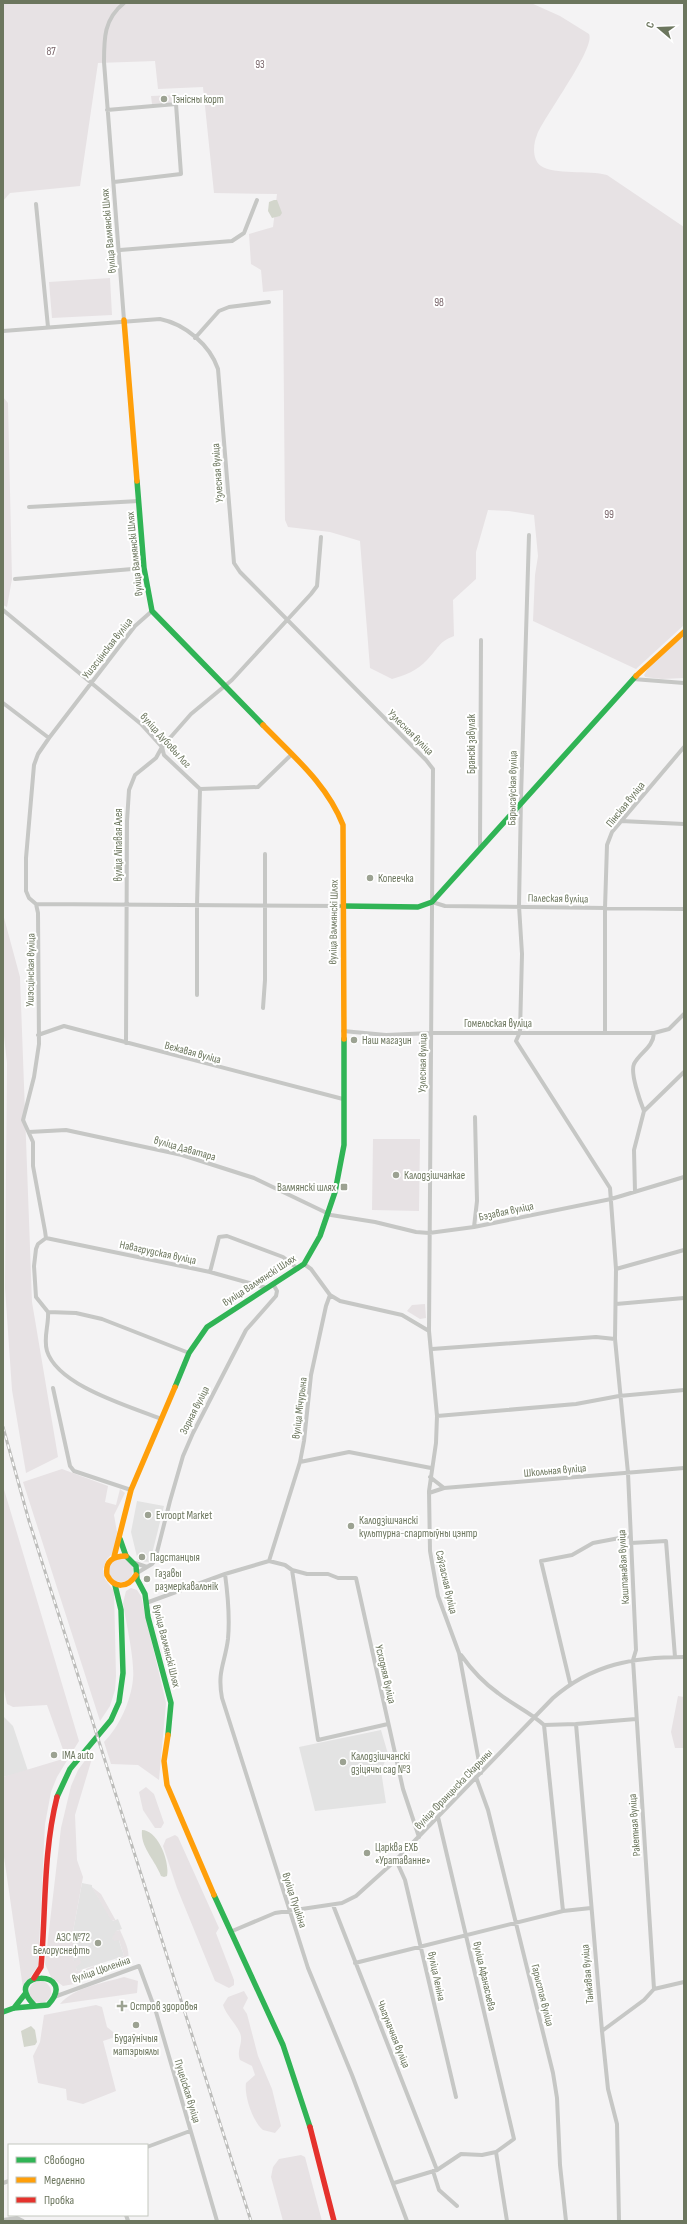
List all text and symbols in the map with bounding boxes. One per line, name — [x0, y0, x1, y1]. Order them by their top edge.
north arrow — [639, 8, 679, 48]
text: С — [643, 20, 657, 30]
park label: 87 — [46, 45, 56, 58]
park label: 93 — [255, 58, 265, 71]
place label: Тэнісны корт — [172, 93, 224, 106]
marker: Тэнісны корт — [159, 94, 169, 104]
street label: вуліца Валмянскі Шлях — [98, 188, 119, 274]
park label: 98 — [434, 296, 444, 309]
street label: Узлесная вуліца — [209, 443, 226, 503]
park label: 99 — [604, 508, 614, 521]
street label: вуліца Валмянскі Шлях — [124, 511, 145, 597]
street label: Ушэсцінская вуліца — [80, 615, 135, 681]
street label: Узлесная вуліца — [385, 707, 436, 758]
street label: вуліца Дубовы Лог — [137, 710, 194, 771]
street label: Бранскі завулак — [465, 713, 478, 774]
street label: Барысаўская вуліца — [505, 750, 520, 826]
street label: Пінская вуліца — [603, 779, 648, 830]
street label: вуліца Ліпавая Алея — [112, 808, 125, 882]
place label: Копеечка — [378, 872, 414, 885]
marker: Копеечка — [365, 873, 375, 883]
street label: вуліца Валмянскі Шлях — [326, 879, 341, 965]
street label: Палеская вуліца — [528, 891, 588, 906]
street label: Ушэсцінская вуліца — [23, 933, 38, 1007]
street label: Гомельская вуліца — [464, 1017, 532, 1030]
street label: Узлесная вуліца — [415, 1033, 430, 1093]
place label: Наш магазин — [362, 1034, 412, 1047]
marker: Наш магазин — [349, 1035, 359, 1045]
street label: Вежавая вуліца — [163, 1039, 223, 1066]
street label: вуліца Даватара — [152, 1133, 217, 1164]
place label: Калодзішчанкае — [404, 1169, 465, 1182]
marker: Калодзішчанкае — [391, 1170, 401, 1180]
place label: Валмянскі шлях — [277, 1181, 336, 1194]
marker: Валмянскі шлях — [339, 1182, 349, 1192]
street label: Бэзавая вуліца — [477, 1199, 535, 1224]
street label: Навагрудская вуліца — [118, 1238, 198, 1267]
street label: вуліца Валмянскі Шлях — [220, 1252, 298, 1309]
street label: вуліца Мічурына — [289, 1376, 310, 1440]
street label: Зорная вуліца — [177, 1384, 212, 1437]
street label: Школьная вуліца — [523, 1461, 587, 1480]
place label: Evroopt Market — [156, 1509, 213, 1522]
marker: Evroopt Market — [143, 1510, 153, 1520]
place label: Калодзішчанскі культурна-спартыўны цэнтр — [359, 1514, 477, 1540]
marker: Калодзішчанскі культурна-спартыўны цэнтр — [346, 1521, 356, 1531]
street label: Каштанавая вуліца — [615, 1529, 632, 1605]
street label: Саўгасная вуліца — [433, 1549, 460, 1615]
place label: Падстанцыя — [150, 1551, 200, 1564]
marker: Падстанцыя — [137, 1552, 147, 1562]
place label: Газавы размеркавальнік — [155, 1567, 219, 1593]
marker: Газавы размеркавальнік — [142, 1574, 152, 1584]
street label: вуліца Валмянскі Шлях — [150, 1603, 183, 1689]
street label: Усходняя вуліца — [372, 1643, 399, 1705]
street label: вуліца Францыска Скарыны — [412, 1747, 495, 1832]
place label: IMA auto — [62, 1749, 94, 1762]
marker: IMA auto — [49, 1750, 59, 1760]
place label: Калодзішчанскі дзіцячы сад №3 — [351, 1750, 411, 1776]
marker: Калодзішчанскі дзіцячы сад №3 — [338, 1757, 348, 1767]
street label: Ракетная вуліца — [626, 1793, 643, 1857]
place label: Царква ЕХБ «Уратаванне» — [375, 1841, 430, 1867]
marker: Царква ЕХБ «Уратаванне» — [362, 1848, 372, 1858]
street label: вуліца Пушкіна — [280, 1871, 310, 1929]
place label: АЗС №72 Белоруснефть — [33, 1931, 90, 1957]
marker: АЗС №72 Белоруснефть — [93, 1938, 103, 1948]
street label: вуліца Афанасьева — [470, 1940, 499, 2012]
street label: Танкавая вуліца — [578, 1944, 597, 2004]
street label: вуліца Леніна — [425, 1950, 448, 2002]
street label: вуліца Цюленіна — [70, 1953, 132, 1986]
street label: Гарыстая вуліца — [529, 1963, 557, 2028]
street label: Чыгуначная вуліца — [374, 1999, 413, 2070]
place label: Остров здоровья — [130, 2000, 198, 2013]
marker: Остров здоровья — [117, 2001, 127, 2011]
marker: Будаўнічыя матэрыялы — [131, 2020, 141, 2030]
place label: Будаўнічыя матэрыялы — [113, 2032, 159, 2058]
street label: Пуцейская вуліца — [172, 2058, 203, 2125]
legend — [8, 2144, 148, 2216]
text: Свободно — [44, 2153, 85, 2168]
text: Медленно — [44, 2173, 85, 2188]
text: Пробка — [44, 2193, 75, 2208]

